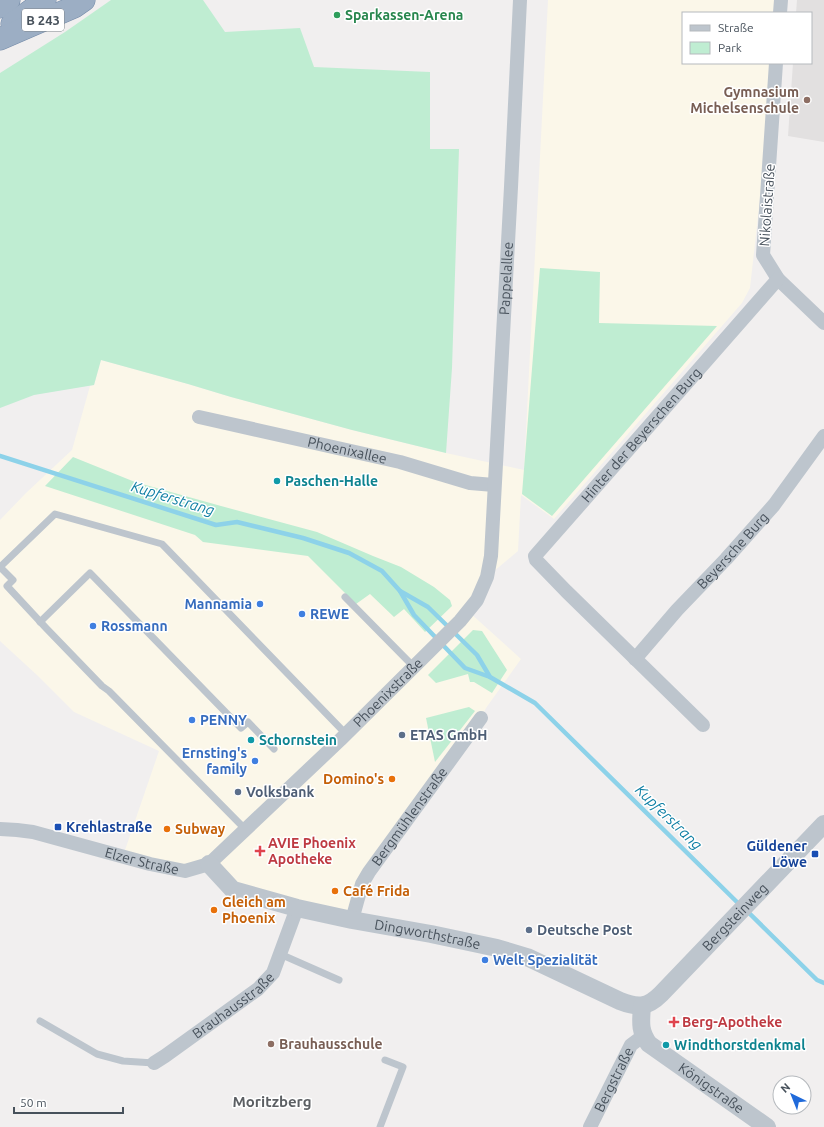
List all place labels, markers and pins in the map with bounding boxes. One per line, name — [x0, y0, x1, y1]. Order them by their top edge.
place label: Sparkassen-Arena — [345, 7, 463, 23]
marker: Sparkassen-Arena — [332, 10, 342, 20]
place label: Gymnasium Michelsenschule — [690, 84, 799, 116]
marker: Gymnasium Michelsenschule — [802, 95, 812, 105]
place label: Paschen-Halle — [285, 473, 378, 489]
marker: Paschen-Halle — [272, 476, 282, 486]
place label: Mannamia — [184, 596, 252, 612]
marker: Mannamia — [255, 599, 265, 609]
place label: REWE — [310, 606, 349, 622]
marker: REWE — [297, 609, 307, 619]
place label: Rossmann — [101, 618, 168, 634]
marker: Rossmann — [88, 621, 98, 631]
place label: PENNY — [200, 712, 247, 728]
marker: PENNY — [187, 715, 197, 725]
place label: ETAS GmbH — [410, 727, 487, 743]
marker: ETAS GmbH — [397, 730, 407, 740]
place label: Schornstein — [259, 732, 337, 748]
marker: Schornstein — [246, 735, 256, 745]
place label: Ernsting's family — [182, 745, 248, 777]
marker: Ernsting's family — [250, 756, 260, 766]
place label: Domino's — [323, 771, 384, 787]
marker: Domino's — [387, 774, 397, 784]
place label: Volksbank — [246, 784, 314, 800]
marker: Volksbank — [233, 787, 243, 797]
place label: Krehlastraße — [66, 819, 152, 835]
place label: Subway — [175, 821, 226, 837]
marker: Krehlastraße — [53, 822, 63, 832]
marker: Subway — [162, 824, 172, 834]
place label: AVIE Phoenix Apotheke — [268, 835, 356, 867]
place label: Güldener Löwe — [746, 838, 807, 870]
marker: AVIE Phoenix Apotheke — [255, 846, 265, 856]
marker: Güldener Löwe — [810, 849, 820, 859]
place label: Café Frida — [343, 883, 410, 899]
marker: Café Frida — [330, 886, 340, 896]
place label: Gleich am Phoenix — [222, 894, 286, 926]
marker: Gleich am Phoenix — [209, 905, 219, 915]
place label: Deutsche Post — [537, 922, 632, 938]
marker: Deutsche Post — [524, 925, 534, 935]
place label: Welt Spezialität — [493, 952, 598, 968]
marker: Welt Spezialität — [480, 955, 490, 965]
place label: Berg-Apotheke — [682, 1014, 782, 1030]
marker: Berg-Apotheke — [669, 1017, 679, 1027]
place label: Brauhausschule — [279, 1036, 382, 1052]
place label: Windthorstdenkmal — [674, 1037, 805, 1053]
marker: Brauhausschule — [266, 1039, 276, 1049]
marker: Windthorstdenkmal — [661, 1040, 671, 1050]

